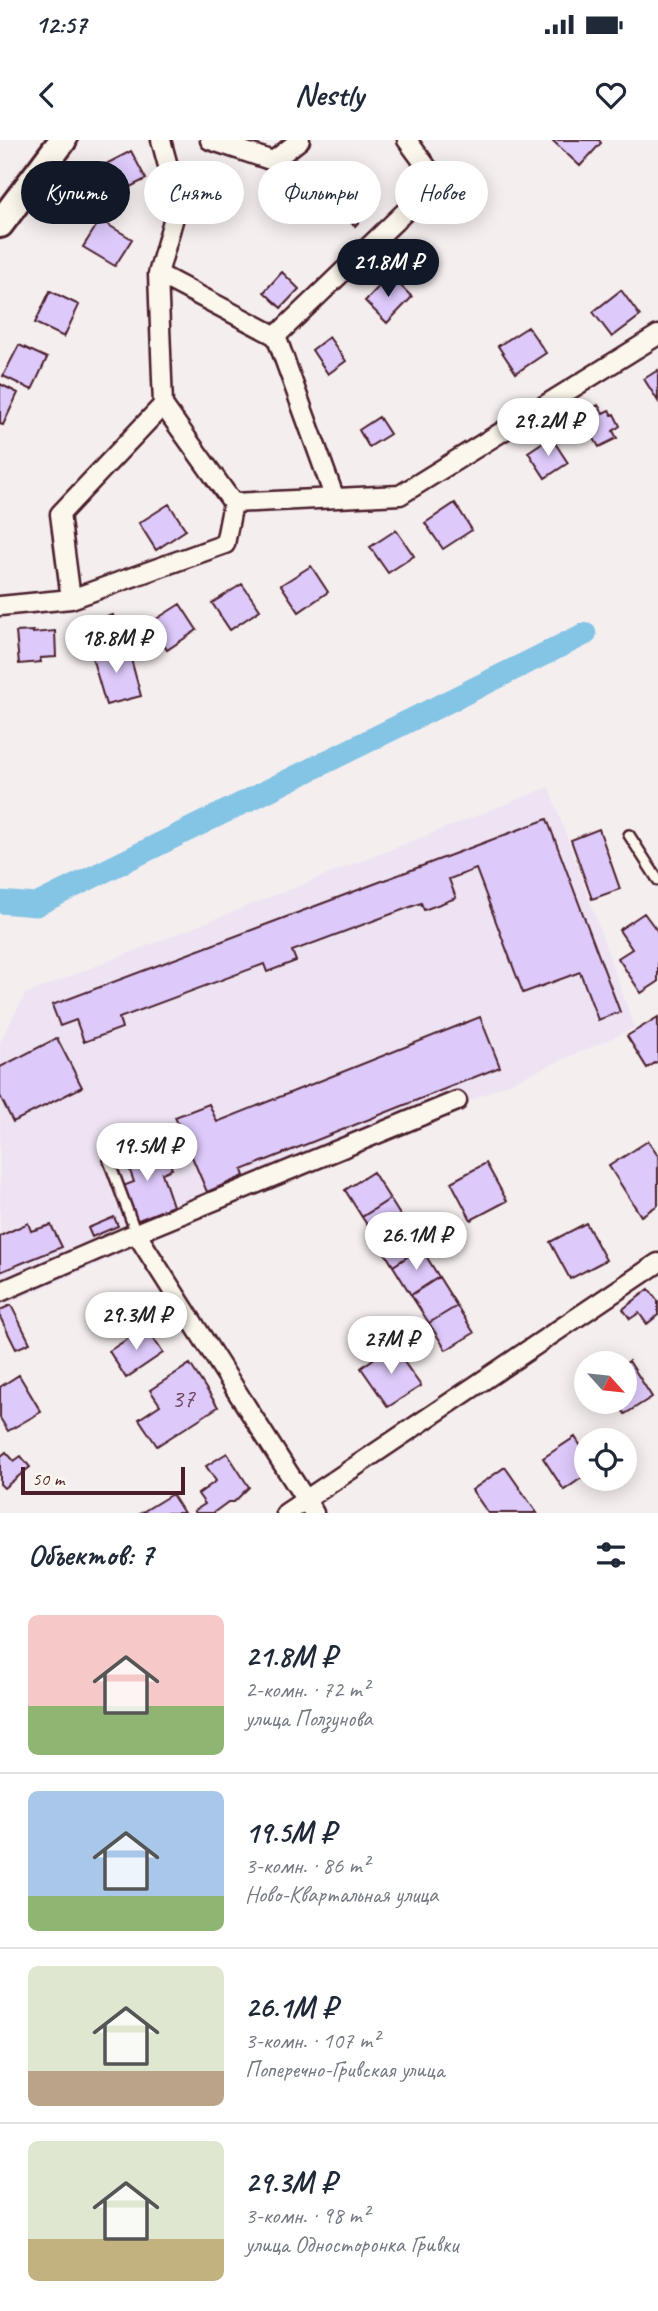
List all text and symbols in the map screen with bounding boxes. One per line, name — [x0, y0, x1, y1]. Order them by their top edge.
text: 12:57 — [35, 8, 86, 41]
text: Nestly — [294, 74, 364, 115]
icon: back — [28, 76, 66, 114]
icon: heart — [592, 76, 630, 114]
chip: Купить — [21, 161, 130, 224]
chip: Снять — [144, 161, 244, 224]
chip: Фильтры — [258, 161, 381, 224]
chip: Новое — [395, 161, 488, 224]
pin: 21.8M ₽ — [323, 240, 453, 299]
text: 21.8M ₽ — [353, 247, 423, 276]
pin: 29.2M ₽ — [483, 398, 613, 458]
text: 29.2M ₽ — [513, 406, 583, 435]
pin: 18.8M ₽ — [51, 616, 181, 675]
text: 18.8M ₽ — [81, 623, 151, 652]
pin: 19.5M ₽ — [82, 1124, 212, 1183]
text: 19.5M ₽ — [112, 1131, 182, 1160]
pin: 26.1M ₽ — [351, 1212, 481, 1272]
text: 26.1M ₽ — [381, 1220, 451, 1249]
pin: 29.3M ₽ — [71, 1292, 201, 1352]
text: 29.3M ₽ — [101, 1300, 171, 1329]
pin: 27M ₽ — [342, 1316, 440, 1376]
text: 27M ₽ — [364, 1324, 418, 1353]
north arrow — [574, 1351, 637, 1414]
map controls — [574, 1351, 637, 1491]
house number: 37 — [171, 1382, 196, 1415]
button: locate — [574, 1428, 637, 1491]
scale bar — [21, 1464, 186, 1496]
text: 50 m — [32, 1467, 64, 1491]
text: Объектов: 7 — [28, 1536, 153, 1574]
icon: filters — [592, 1536, 630, 1574]
text: 21.8M ₽ — [245, 1637, 336, 1675]
icon: home — [84, 1643, 168, 1727]
text: 2-комн. · 72 m² — [245, 1675, 369, 1704]
text: улица Ползунова — [245, 1704, 372, 1733]
text: 19.5M ₽ — [245, 1813, 335, 1851]
icon: home — [84, 1819, 168, 1903]
text: 3-комн. · 86 m² — [245, 1851, 369, 1880]
text: Ново-Квартальная улица — [245, 1880, 438, 1909]
text: 26.1M ₽ — [245, 1988, 337, 2026]
icon: home — [84, 1994, 168, 2078]
text: 3-комн. · 107 m² — [245, 2026, 379, 2055]
text: Поперечно-Гривская улица — [245, 2055, 444, 2084]
text: 29.3M ₽ — [245, 2163, 336, 2201]
icon: home — [84, 2169, 168, 2253]
text: 3-комн. · 98 m² — [245, 2201, 369, 2230]
text: улица Односторонка Гривки — [245, 2230, 458, 2259]

